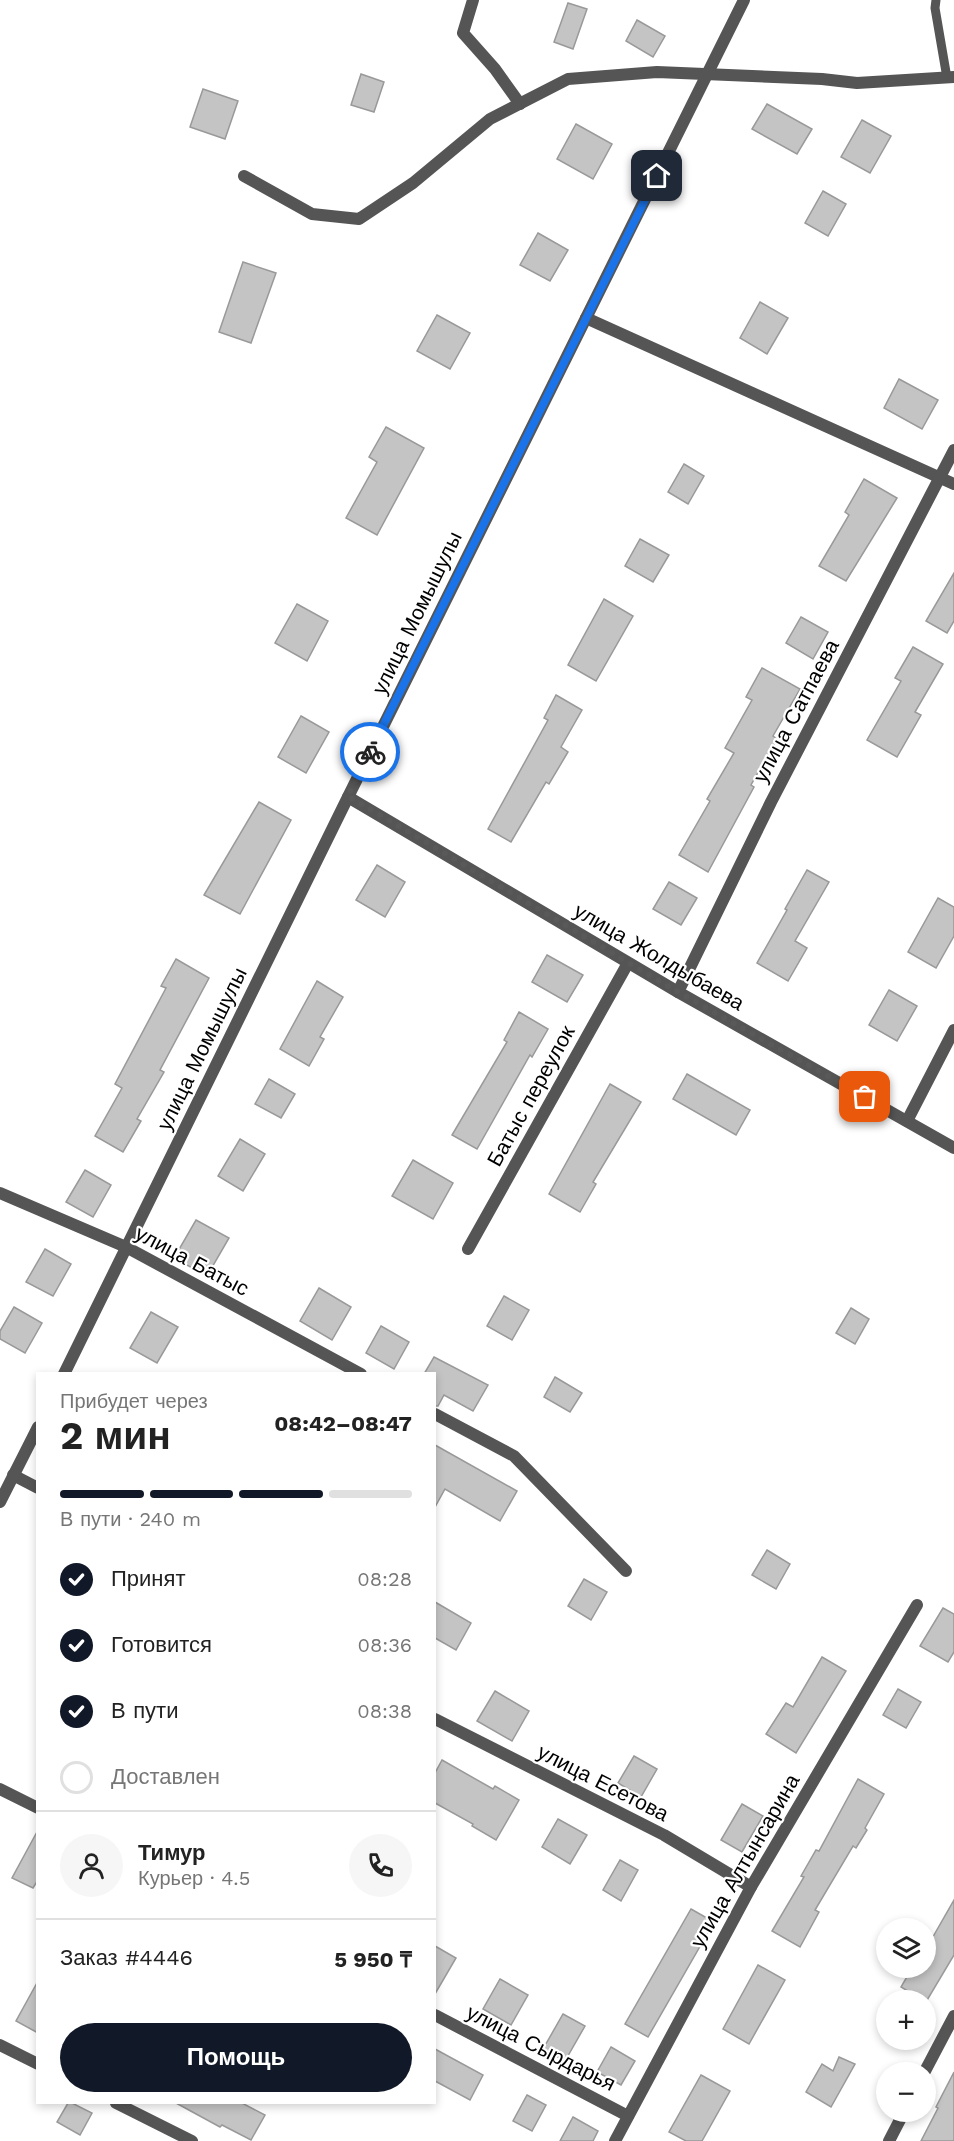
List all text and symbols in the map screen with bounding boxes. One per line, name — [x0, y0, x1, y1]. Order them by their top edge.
pin — [631, 150, 682, 201]
icon: home — [640, 159, 673, 192]
street label: улица Момышулы — [366, 527, 467, 698]
street label: улица Сатпаева — [747, 635, 844, 787]
courier — [340, 722, 400, 782]
icon: bike — [354, 736, 387, 769]
street label: улица Жолдыбаева — [570, 898, 749, 1016]
street label: улица Момышулы — [151, 963, 252, 1134]
street label: Батыс переулок — [482, 1020, 580, 1170]
pin — [839, 1071, 890, 1122]
icon: bag — [848, 1080, 881, 1113]
street label: улица Батыс — [131, 1220, 253, 1301]
text: Прибудет через — [60, 1389, 208, 1413]
text: 08:42–08:47 — [274, 1411, 412, 1436]
text: 2 мин — [60, 1413, 171, 1458]
text: В пути · 240 m — [60, 1507, 201, 1531]
icon: check — [60, 1563, 93, 1596]
text: Принят — [111, 1566, 185, 1591]
text: 08:28 — [357, 1567, 412, 1591]
icon: check — [60, 1629, 93, 1662]
text: Готовится — [111, 1632, 212, 1657]
text: 08:36 — [358, 1633, 412, 1657]
icon: check — [60, 1695, 93, 1728]
text: В пути — [111, 1698, 178, 1723]
text: 08:38 — [357, 1699, 412, 1723]
street label: улица Есетова — [533, 1739, 673, 1826]
text: Доставлен — [111, 1764, 220, 1789]
street label: улица Алтынсарина — [685, 1769, 805, 1952]
button: person — [60, 1834, 123, 1897]
button: phone — [349, 1834, 412, 1897]
text: Тимур — [138, 1840, 206, 1865]
text: Курьер · 4.5 — [138, 1866, 250, 1890]
map controls — [876, 1918, 936, 2122]
button: layers — [876, 1918, 936, 1978]
text: Заказ #4446 — [60, 1945, 193, 1970]
text: 5 950 ₸ — [334, 1947, 412, 1972]
button: + — [876, 1990, 936, 2050]
street label: улица Сырдарья — [462, 1999, 620, 2096]
button: Помощь — [60, 2023, 412, 2092]
button: − — [876, 2062, 936, 2122]

